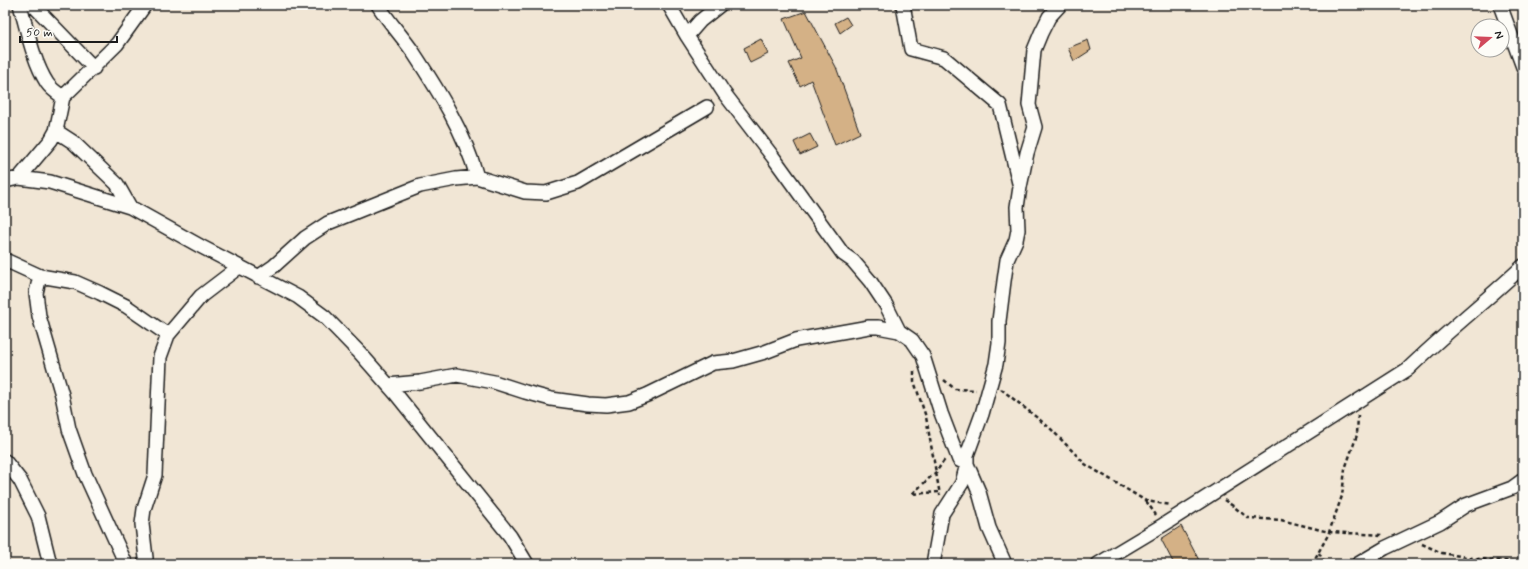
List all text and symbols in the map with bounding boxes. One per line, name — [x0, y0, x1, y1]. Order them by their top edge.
scale bar — [20, 18, 117, 44]
north arrow — [1470, 18, 1510, 58]
text: 50 m — [26, 25, 53, 41]
text: N — [1491, 29, 1506, 41]

